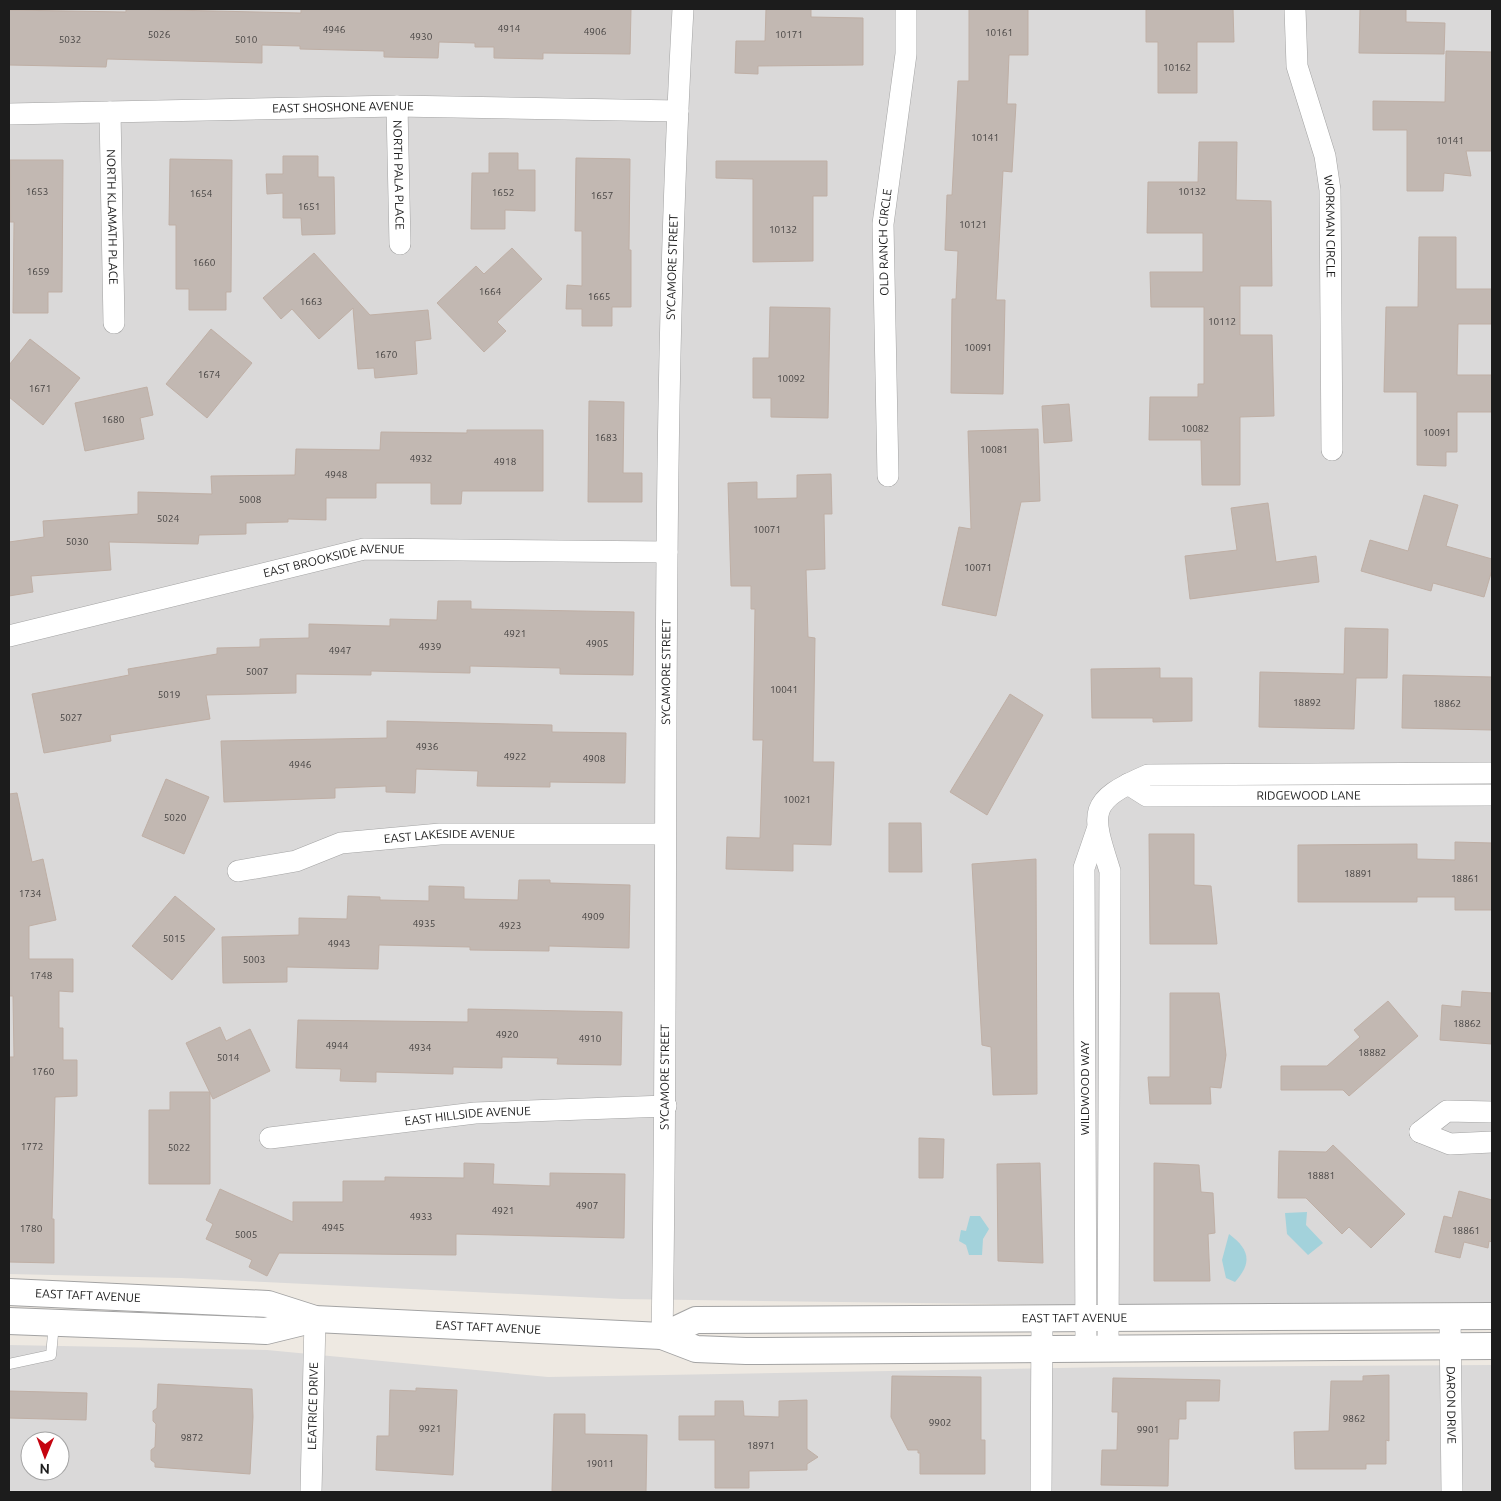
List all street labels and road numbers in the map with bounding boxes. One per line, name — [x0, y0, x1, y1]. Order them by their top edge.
street label: EAST SHOSHONE AVENUE — [272, 99, 414, 115]
street label: NORTH PALA PLACE — [391, 120, 407, 230]
street label: NORTH KLAMATH PLACE — [105, 149, 120, 285]
street label: WORKMAN CIRCLE — [1322, 174, 1338, 278]
street label: OLD RANCH CIRCLE — [876, 187, 894, 296]
street label: SYCAMORE STREET — [664, 214, 680, 320]
street label: EAST BROOKSIDE AVENUE — [262, 541, 405, 579]
street label: SYCAMORE STREET — [659, 619, 672, 725]
street label: RIDGEWOOD LANE — [1256, 788, 1361, 802]
street label: EAST LAKESIDE AVENUE — [383, 827, 515, 845]
street label: SYCAMORE STREET — [657, 1024, 671, 1130]
street label: WILDWOOD WAY — [1078, 1041, 1091, 1135]
street label: EAST HILLSIDE AVENUE — [404, 1104, 531, 1128]
street label: EAST TAFT AVENUE — [35, 1286, 141, 1304]
street label: EAST TAFT AVENUE — [1022, 1311, 1127, 1324]
street label: EAST TAFT AVENUE — [435, 1318, 541, 1336]
street label: LEATRICE DRIVE — [305, 1362, 320, 1450]
street label: DARON DRIVE — [1445, 1366, 1458, 1444]

